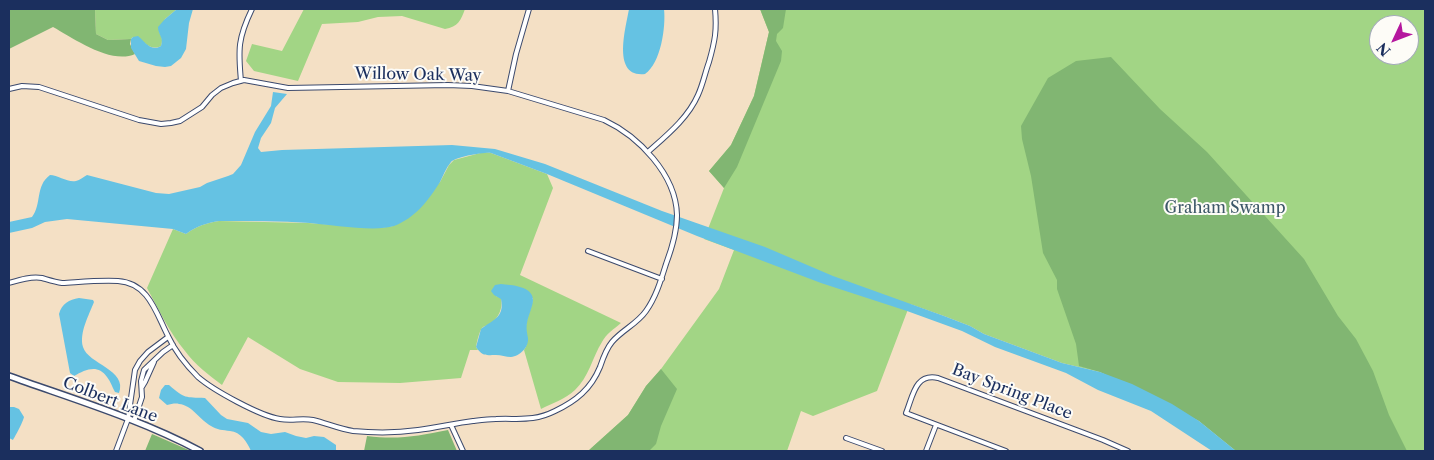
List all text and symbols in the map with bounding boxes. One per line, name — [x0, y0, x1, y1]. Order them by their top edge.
north arrow — [1369, 15, 1419, 65]
text: N — [1373, 39, 1394, 60]
street label: Willow Oak Way — [354, 64, 482, 86]
park label: Graham Swamp — [1164, 198, 1286, 218]
street label: Bay Spring Place — [949, 360, 1075, 424]
street label: Colbert Lane — [60, 373, 160, 427]

